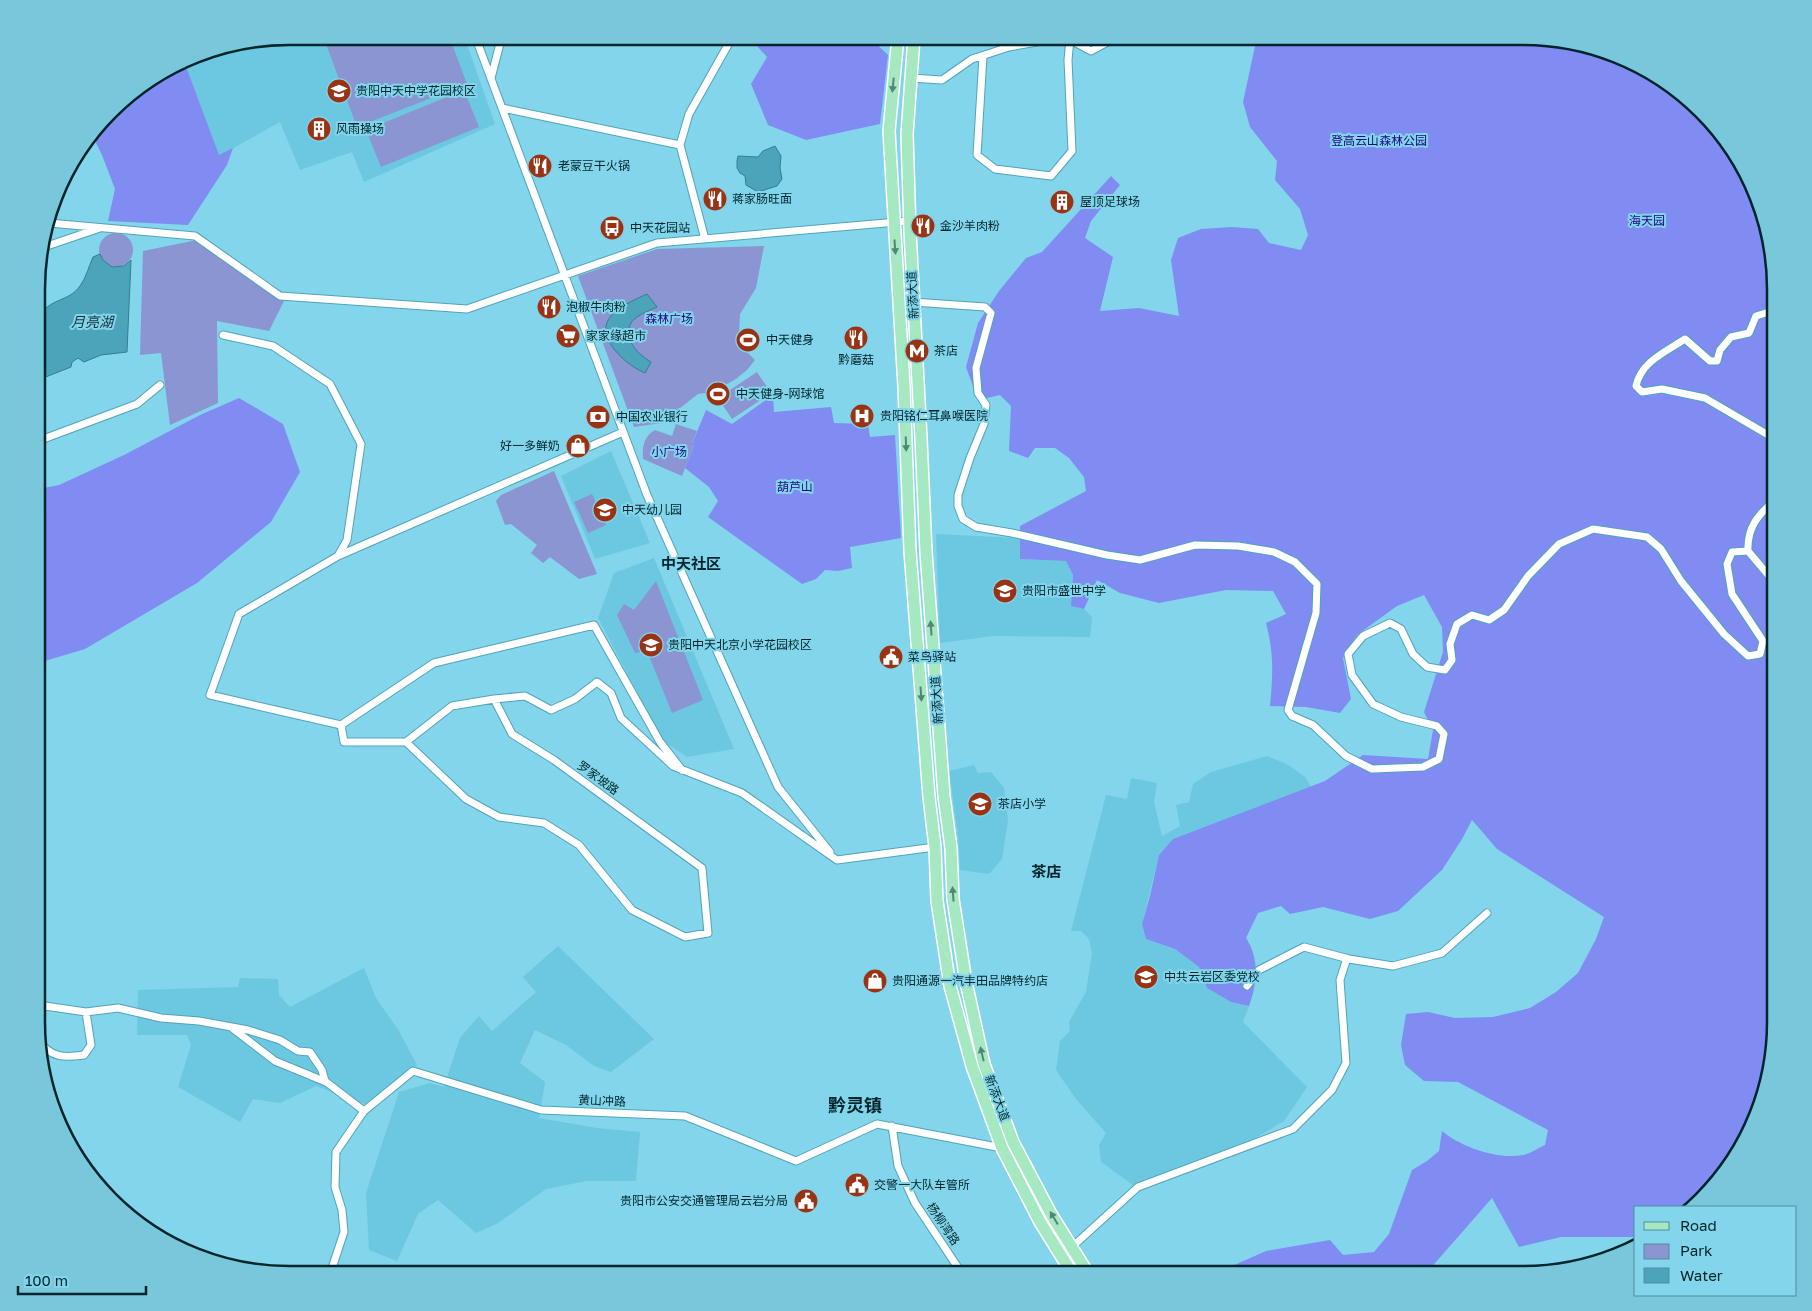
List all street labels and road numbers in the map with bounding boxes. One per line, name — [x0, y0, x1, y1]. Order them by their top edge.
street label: 新添大道 — [904, 271, 921, 319]
street label: 新添大道 — [927, 676, 946, 725]
street label: 罗家坡路 — [574, 757, 622, 798]
street label: 新添大道 — [982, 1073, 1013, 1123]
street label: 黄山冲路 — [578, 1092, 626, 1109]
street label: 杨柳湾路 — [924, 1200, 963, 1248]

